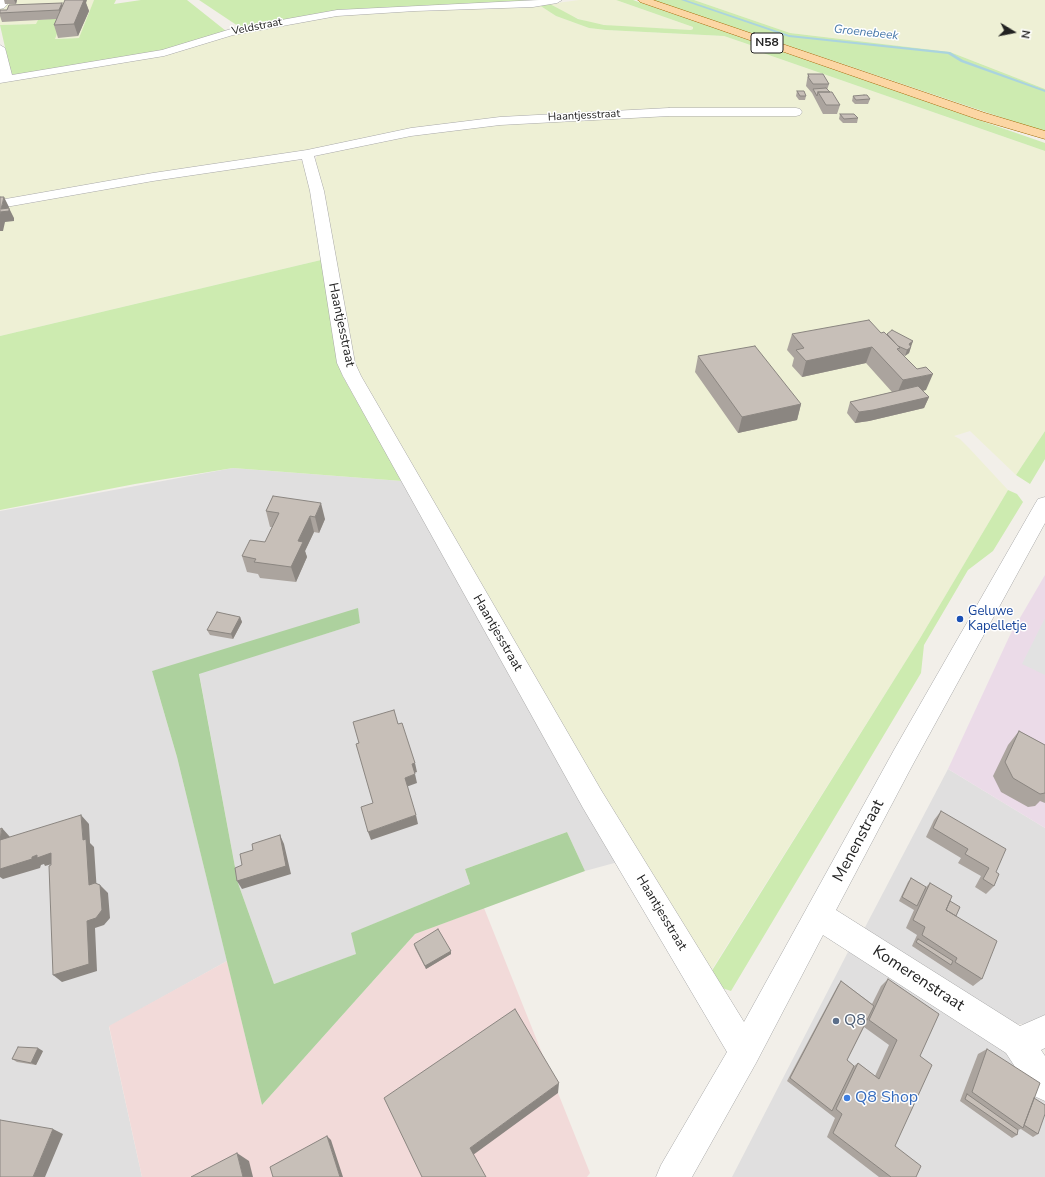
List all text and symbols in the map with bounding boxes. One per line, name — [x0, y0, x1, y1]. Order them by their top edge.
north arrow — [993, 12, 1033, 52]
street label: Veldstraat — [231, 16, 283, 38]
water label: Groenebeek — [833, 22, 899, 44]
text: N — [1017, 29, 1033, 40]
road number: N58 — [751, 33, 783, 53]
street label: Haantjesstraat — [548, 108, 620, 124]
street label: Haantjesstraat — [324, 282, 358, 368]
street label: Haantjesstraat — [469, 592, 525, 674]
place label: Geluwe Kapelletje — [968, 604, 1027, 635]
marker: Geluwe Kapelletje — [955, 614, 965, 624]
street label: Menenstraat — [829, 797, 889, 885]
street label: Haantjesstraat — [632, 872, 690, 954]
street label: Komerenstraat — [869, 942, 967, 1016]
place label: Q8 — [844, 1011, 866, 1031]
marker: Q8 — [831, 1016, 841, 1026]
place label: Q8 Shop — [855, 1088, 918, 1108]
marker: Q8 Shop — [842, 1093, 852, 1103]

